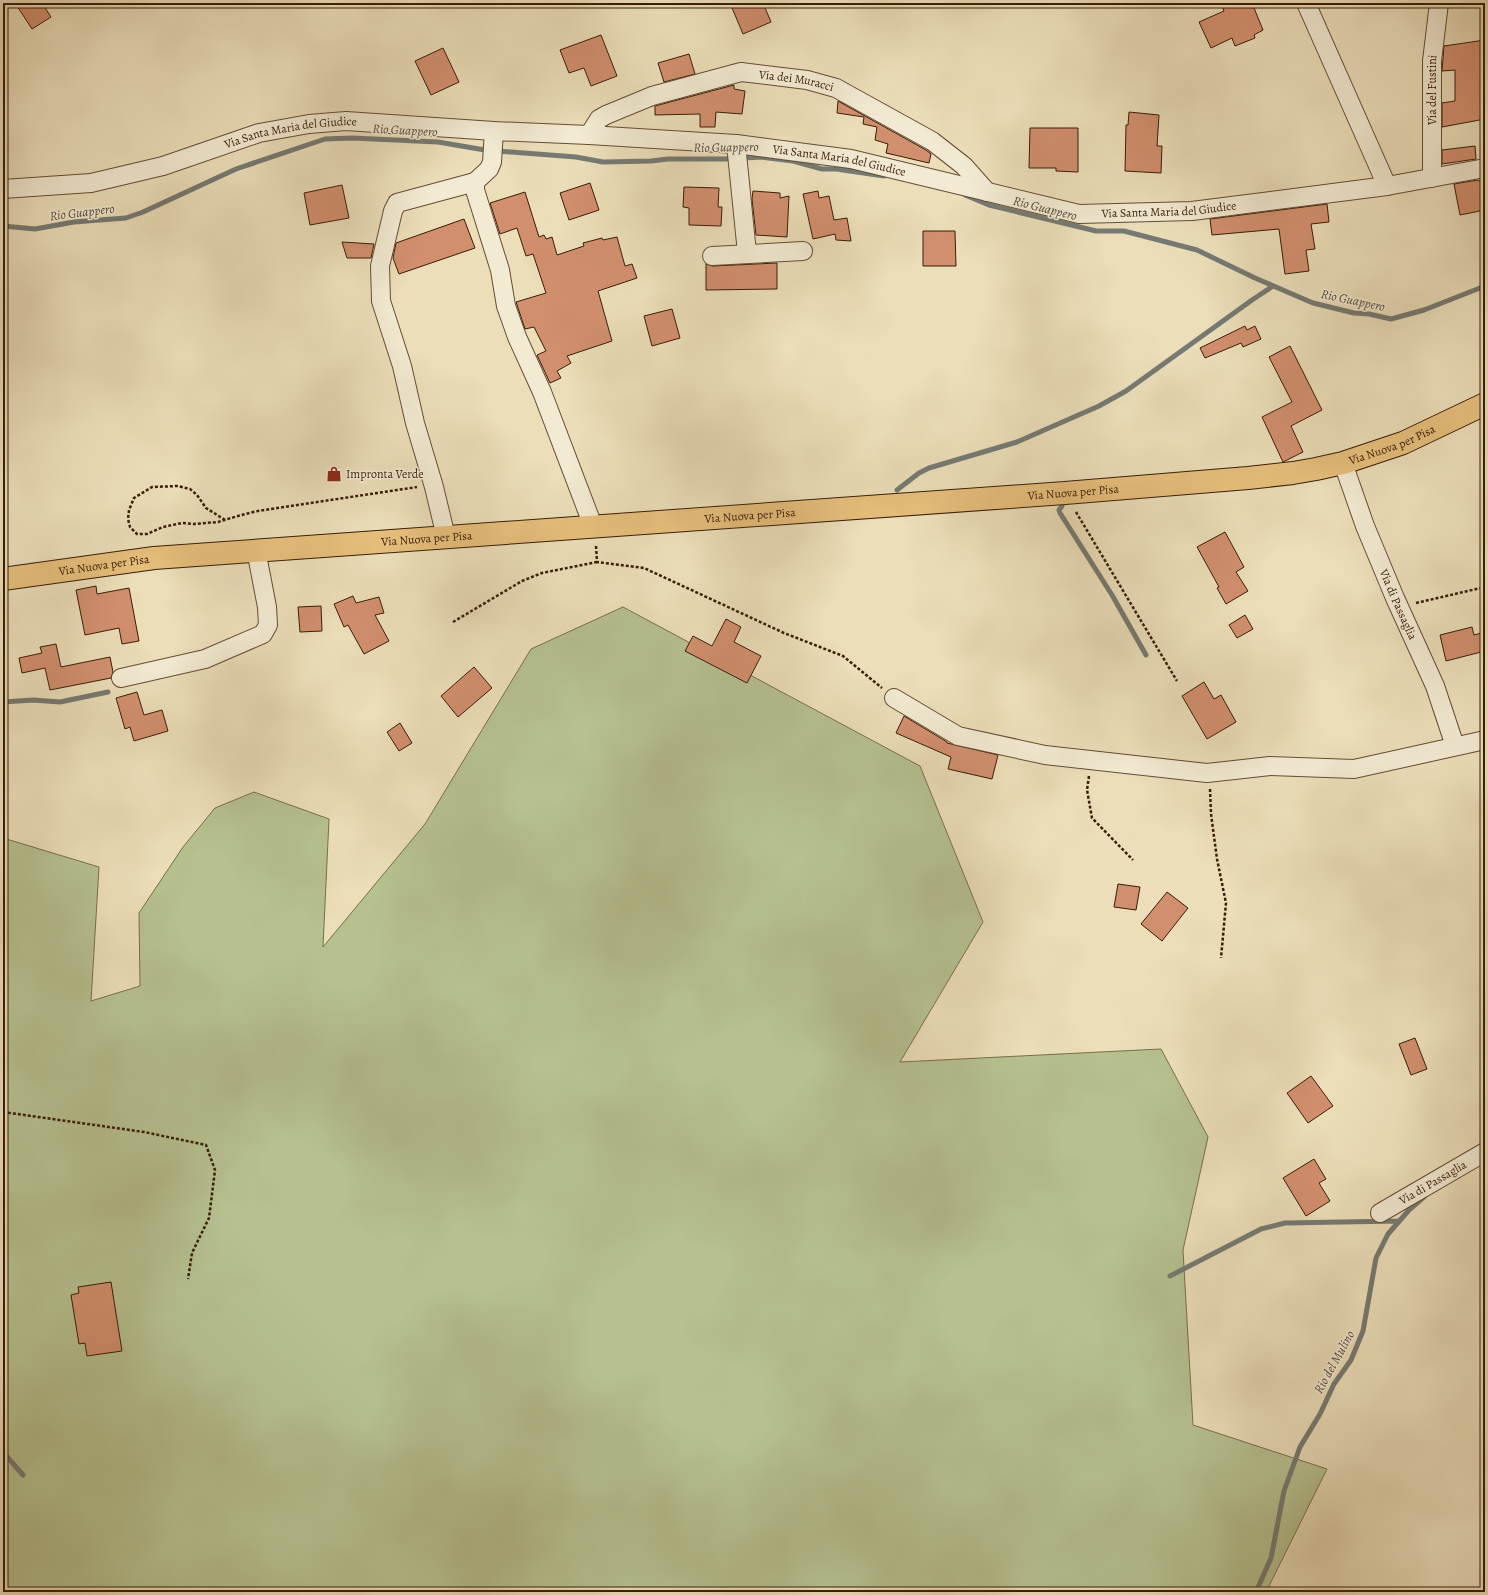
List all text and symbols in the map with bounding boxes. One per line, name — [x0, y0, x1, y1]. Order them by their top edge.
street label: Via del Fustini — [1424, 54, 1441, 126]
street label: Via dei Muracci — [757, 66, 836, 95]
street label: Via Santa Maria del Giudice — [221, 113, 357, 153]
water label: Rio Guappero — [372, 120, 438, 140]
water label: Rio Guappero — [693, 138, 759, 156]
street label: Via Santa Maria del Giudice — [771, 141, 908, 180]
water label: Rio Guappero — [1011, 192, 1079, 224]
street label: Via Santa Maria del Giudice — [1100, 197, 1237, 221]
water label: Rio Guappero — [49, 200, 115, 224]
water label: Rio Guappero — [1319, 285, 1387, 315]
street label: Via Nuova per Pisa — [1346, 421, 1438, 469]
shop icon: Impronta Verde — [325, 465, 343, 483]
place label: Impronta Verde — [346, 466, 424, 482]
street label: Via Nuova per Pisa — [1026, 481, 1120, 504]
street label: Via Nuova per Pisa — [703, 504, 797, 527]
street label: Via Nuova per Pisa — [380, 527, 473, 550]
street label: Via Nuova per Pisa — [57, 551, 151, 579]
street label: Via di Passaglia — [1375, 566, 1421, 643]
street label: Via di Passaglia — [1395, 1156, 1470, 1209]
water label: Rio del Mulino — [1310, 1327, 1358, 1397]

